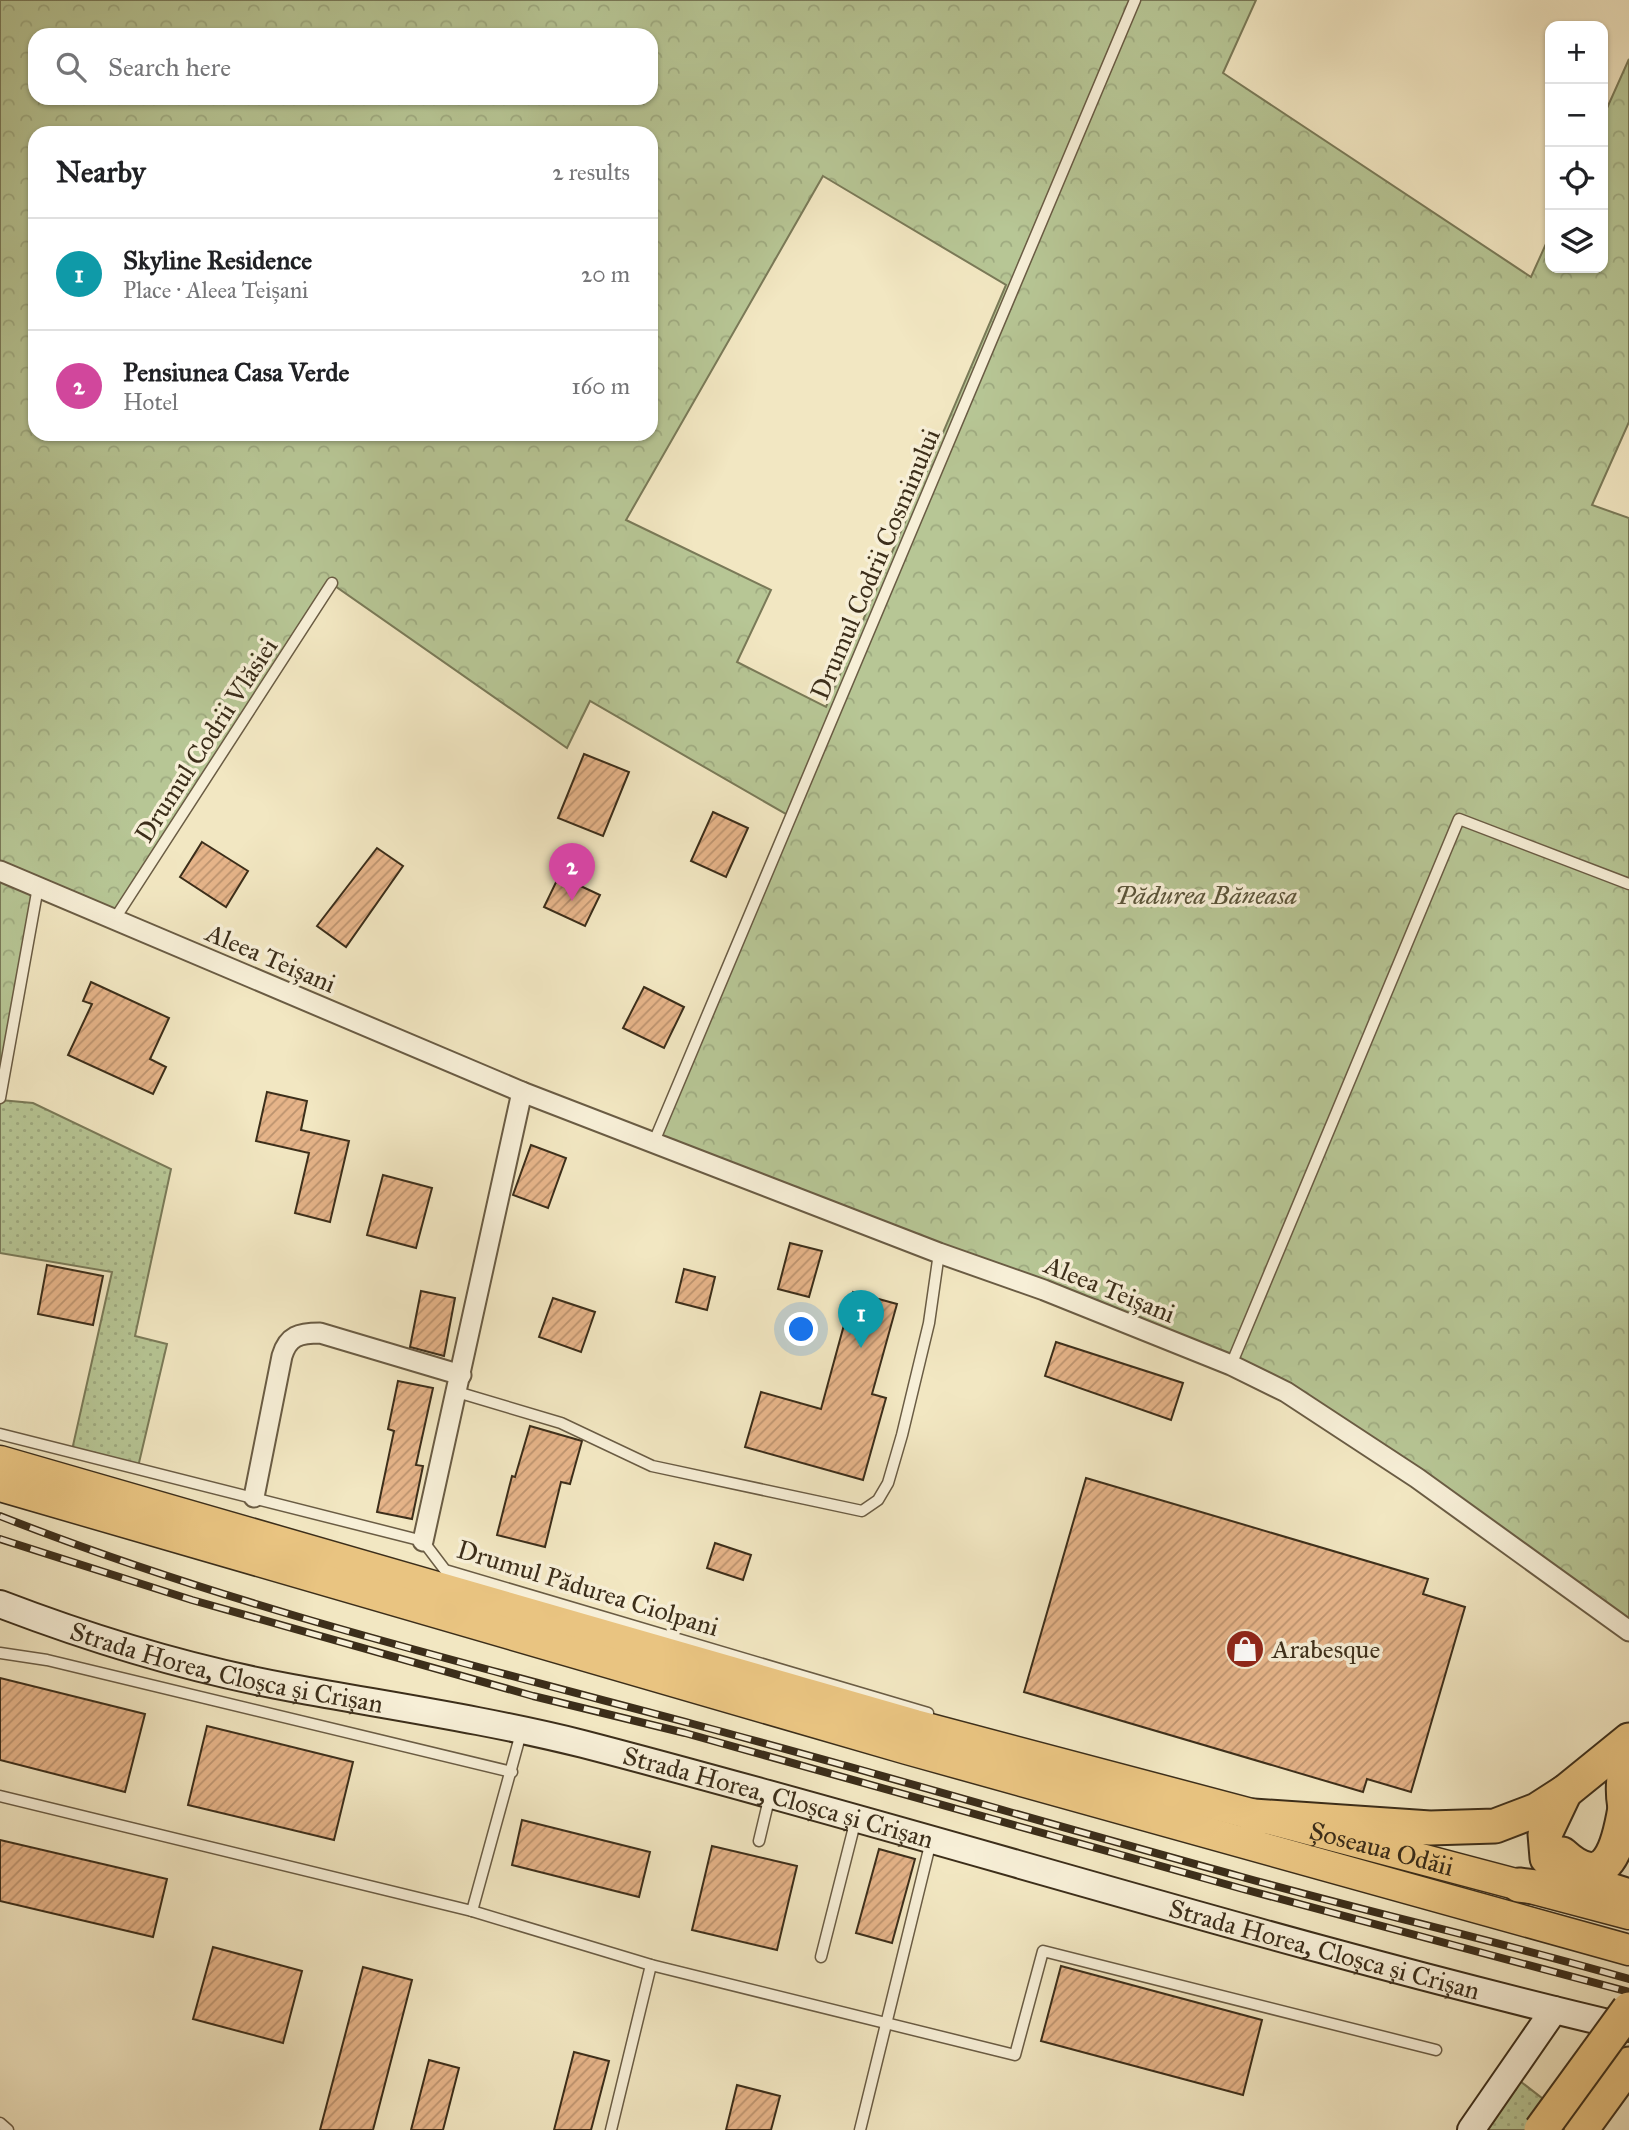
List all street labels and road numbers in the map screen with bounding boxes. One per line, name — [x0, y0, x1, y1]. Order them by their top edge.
street label: Drumul Codrii Cosminului — [803, 424, 947, 704]
street label: Drumul Codrii Vlăsiei — [128, 632, 284, 848]
street label: Aleea Teișani — [200, 916, 341, 1000]
street label: Aleea Teișani — [1039, 1248, 1180, 1330]
street label: Drumul Pădurea Ciolpani — [453, 1533, 723, 1643]
street label: Strada Horea, Cloșca și Crișan — [66, 1615, 386, 1720]
street label: Strada Horea, Cloșca și Crișan — [620, 1739, 937, 1855]
street label: Șoseaua Odăii — [1306, 1814, 1457, 1883]
street label: Strada Horea, Cloșca și Crișan — [1165, 1892, 1483, 2007]

